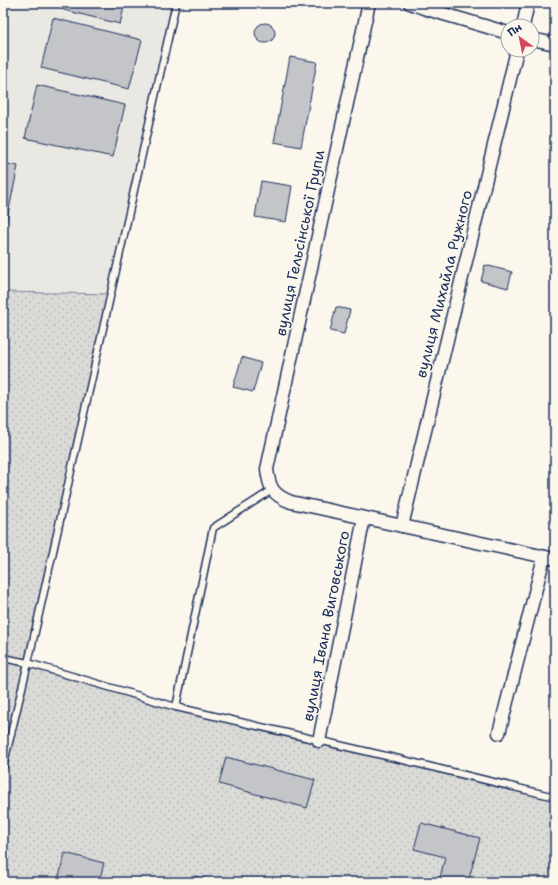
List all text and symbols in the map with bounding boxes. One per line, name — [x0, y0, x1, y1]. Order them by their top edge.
north arrow — [500, 18, 540, 58]
text: Пн — [505, 20, 525, 40]
street label: вулиця Гельсінської Групи — [270, 148, 330, 338]
street label: вулиця Михайла Ружного — [411, 188, 477, 380]
street label: вулиця Івана Виговського — [298, 529, 354, 723]

